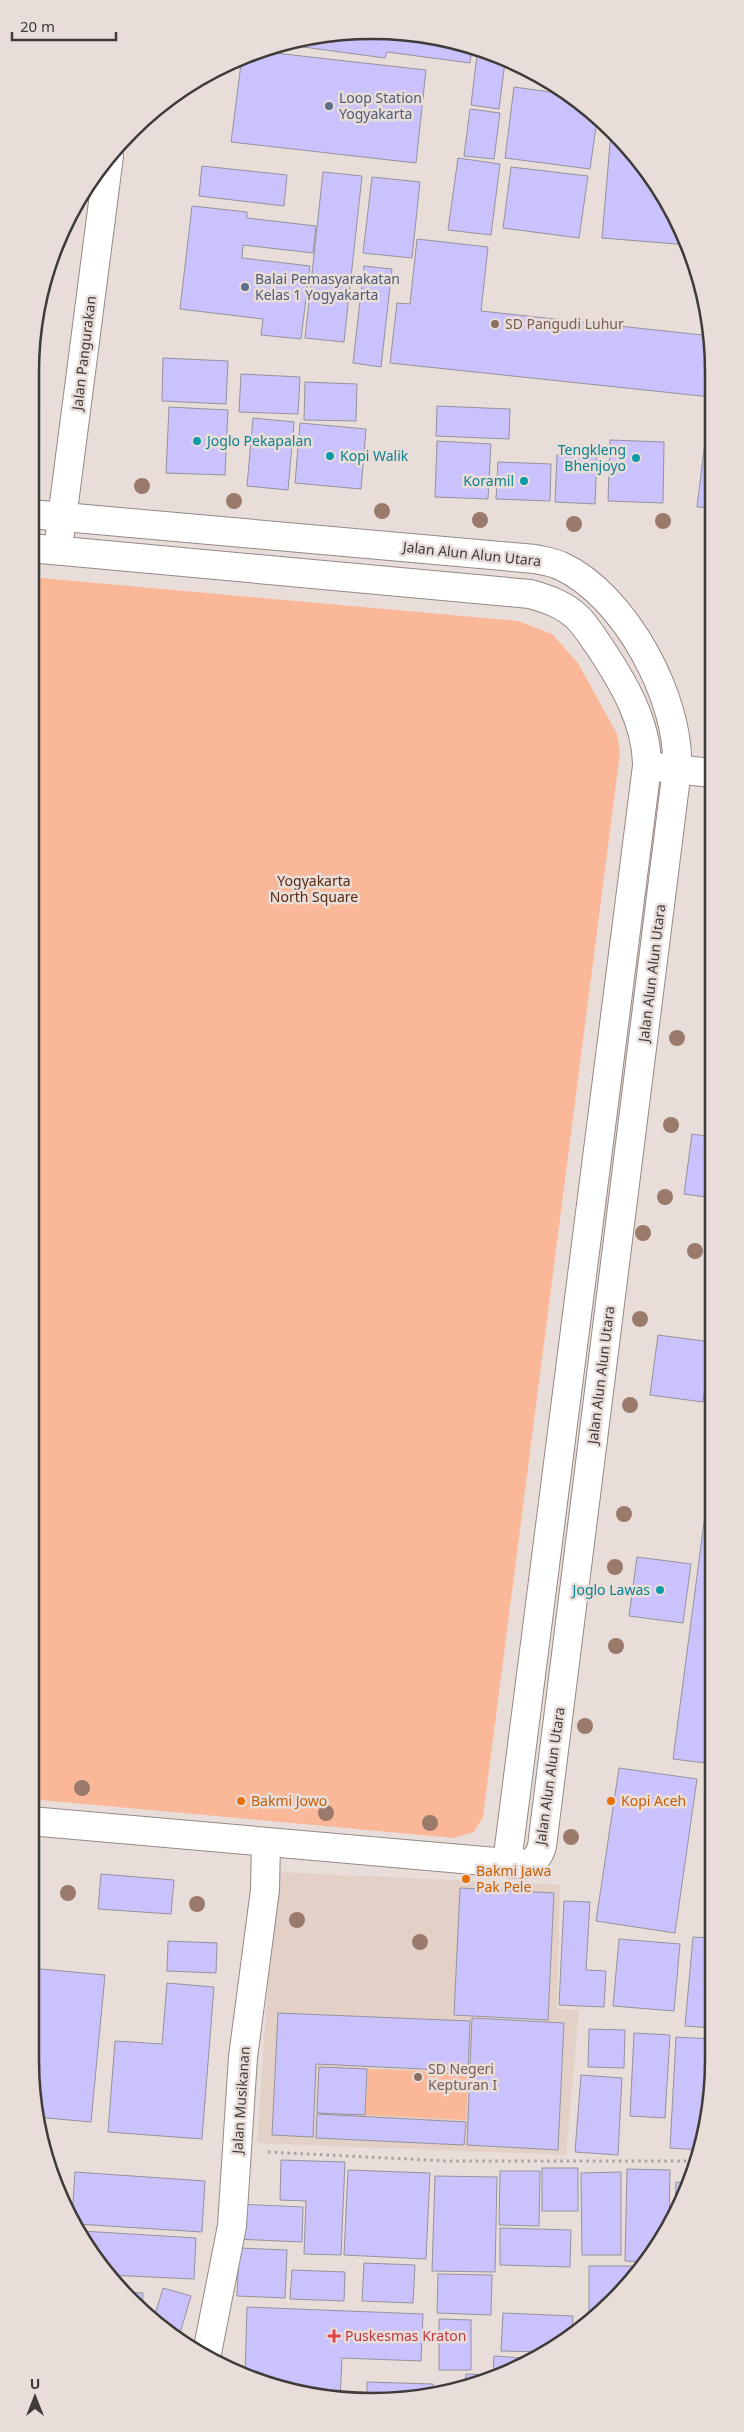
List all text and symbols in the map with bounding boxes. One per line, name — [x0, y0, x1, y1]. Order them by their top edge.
scale bar — [12, 10, 116, 42]
text: 20 m — [20, 16, 55, 36]
place label: Loop Station Yogyakarta — [339, 88, 422, 123]
marker: Loop Station Yogyakarta — [323, 100, 335, 112]
place label: Balai Pemasyarakatan Kelas 1 Yogyakarta — [255, 269, 400, 304]
marker: Balai Pemasyarakatan Kelas 1 Yogyakarta — [239, 281, 251, 293]
street label: Jalan Pangurakan — [67, 295, 100, 413]
place label: SD Pangudi Luhur — [505, 314, 624, 333]
marker: SD Pangudi Luhur — [489, 318, 501, 330]
place label: Joglo Pekapalan — [205, 431, 312, 450]
marker: Joglo Pekapalan — [191, 435, 203, 447]
place label: Tengkleng Bhenjoyo — [558, 440, 626, 475]
place label: Kopi Walik — [340, 446, 409, 465]
marker: Kopi Walik — [324, 450, 336, 462]
marker: Tengkleng Bhenjoyo — [630, 452, 642, 464]
place label: Koramil — [463, 471, 514, 490]
marker: Koramil — [518, 475, 530, 487]
street label: Jalan Alun Alun Utara — [400, 537, 542, 570]
park label: Yogyakarta North Square — [270, 871, 358, 906]
street label: Jalan Alun Alun Utara — [633, 903, 669, 1045]
street label: Jalan Alun Alun Utara — [582, 1305, 618, 1447]
place label: Joglo Lawas — [571, 1580, 650, 1599]
marker: Joglo Lawas — [654, 1584, 666, 1596]
street label: Jalan Alun Alun Utara — [530, 1706, 569, 1848]
place label: Bakmi Jowo — [251, 1791, 327, 1810]
place label: Kopi Aceh — [621, 1791, 686, 1810]
marker: Bakmi Jowo — [235, 1795, 247, 1807]
marker: Kopi Aceh — [605, 1795, 617, 1807]
place label: Bakmi Jawa Pak Pele — [476, 1861, 551, 1896]
marker: Bakmi Jawa Pak Pele — [460, 1873, 472, 1885]
street label: Jalan Musikanan — [227, 2046, 254, 2156]
place label: SD Negeri Kepturan I — [428, 2059, 498, 2094]
marker: SD Negeri Kepturan I — [412, 2071, 424, 2083]
place label: Puskesmas Kraton — [345, 2326, 466, 2345]
marker: Puskesmas Kraton — [327, 2329, 341, 2343]
north arrow — [10, 2372, 60, 2422]
text: U — [30, 2374, 40, 2393]

